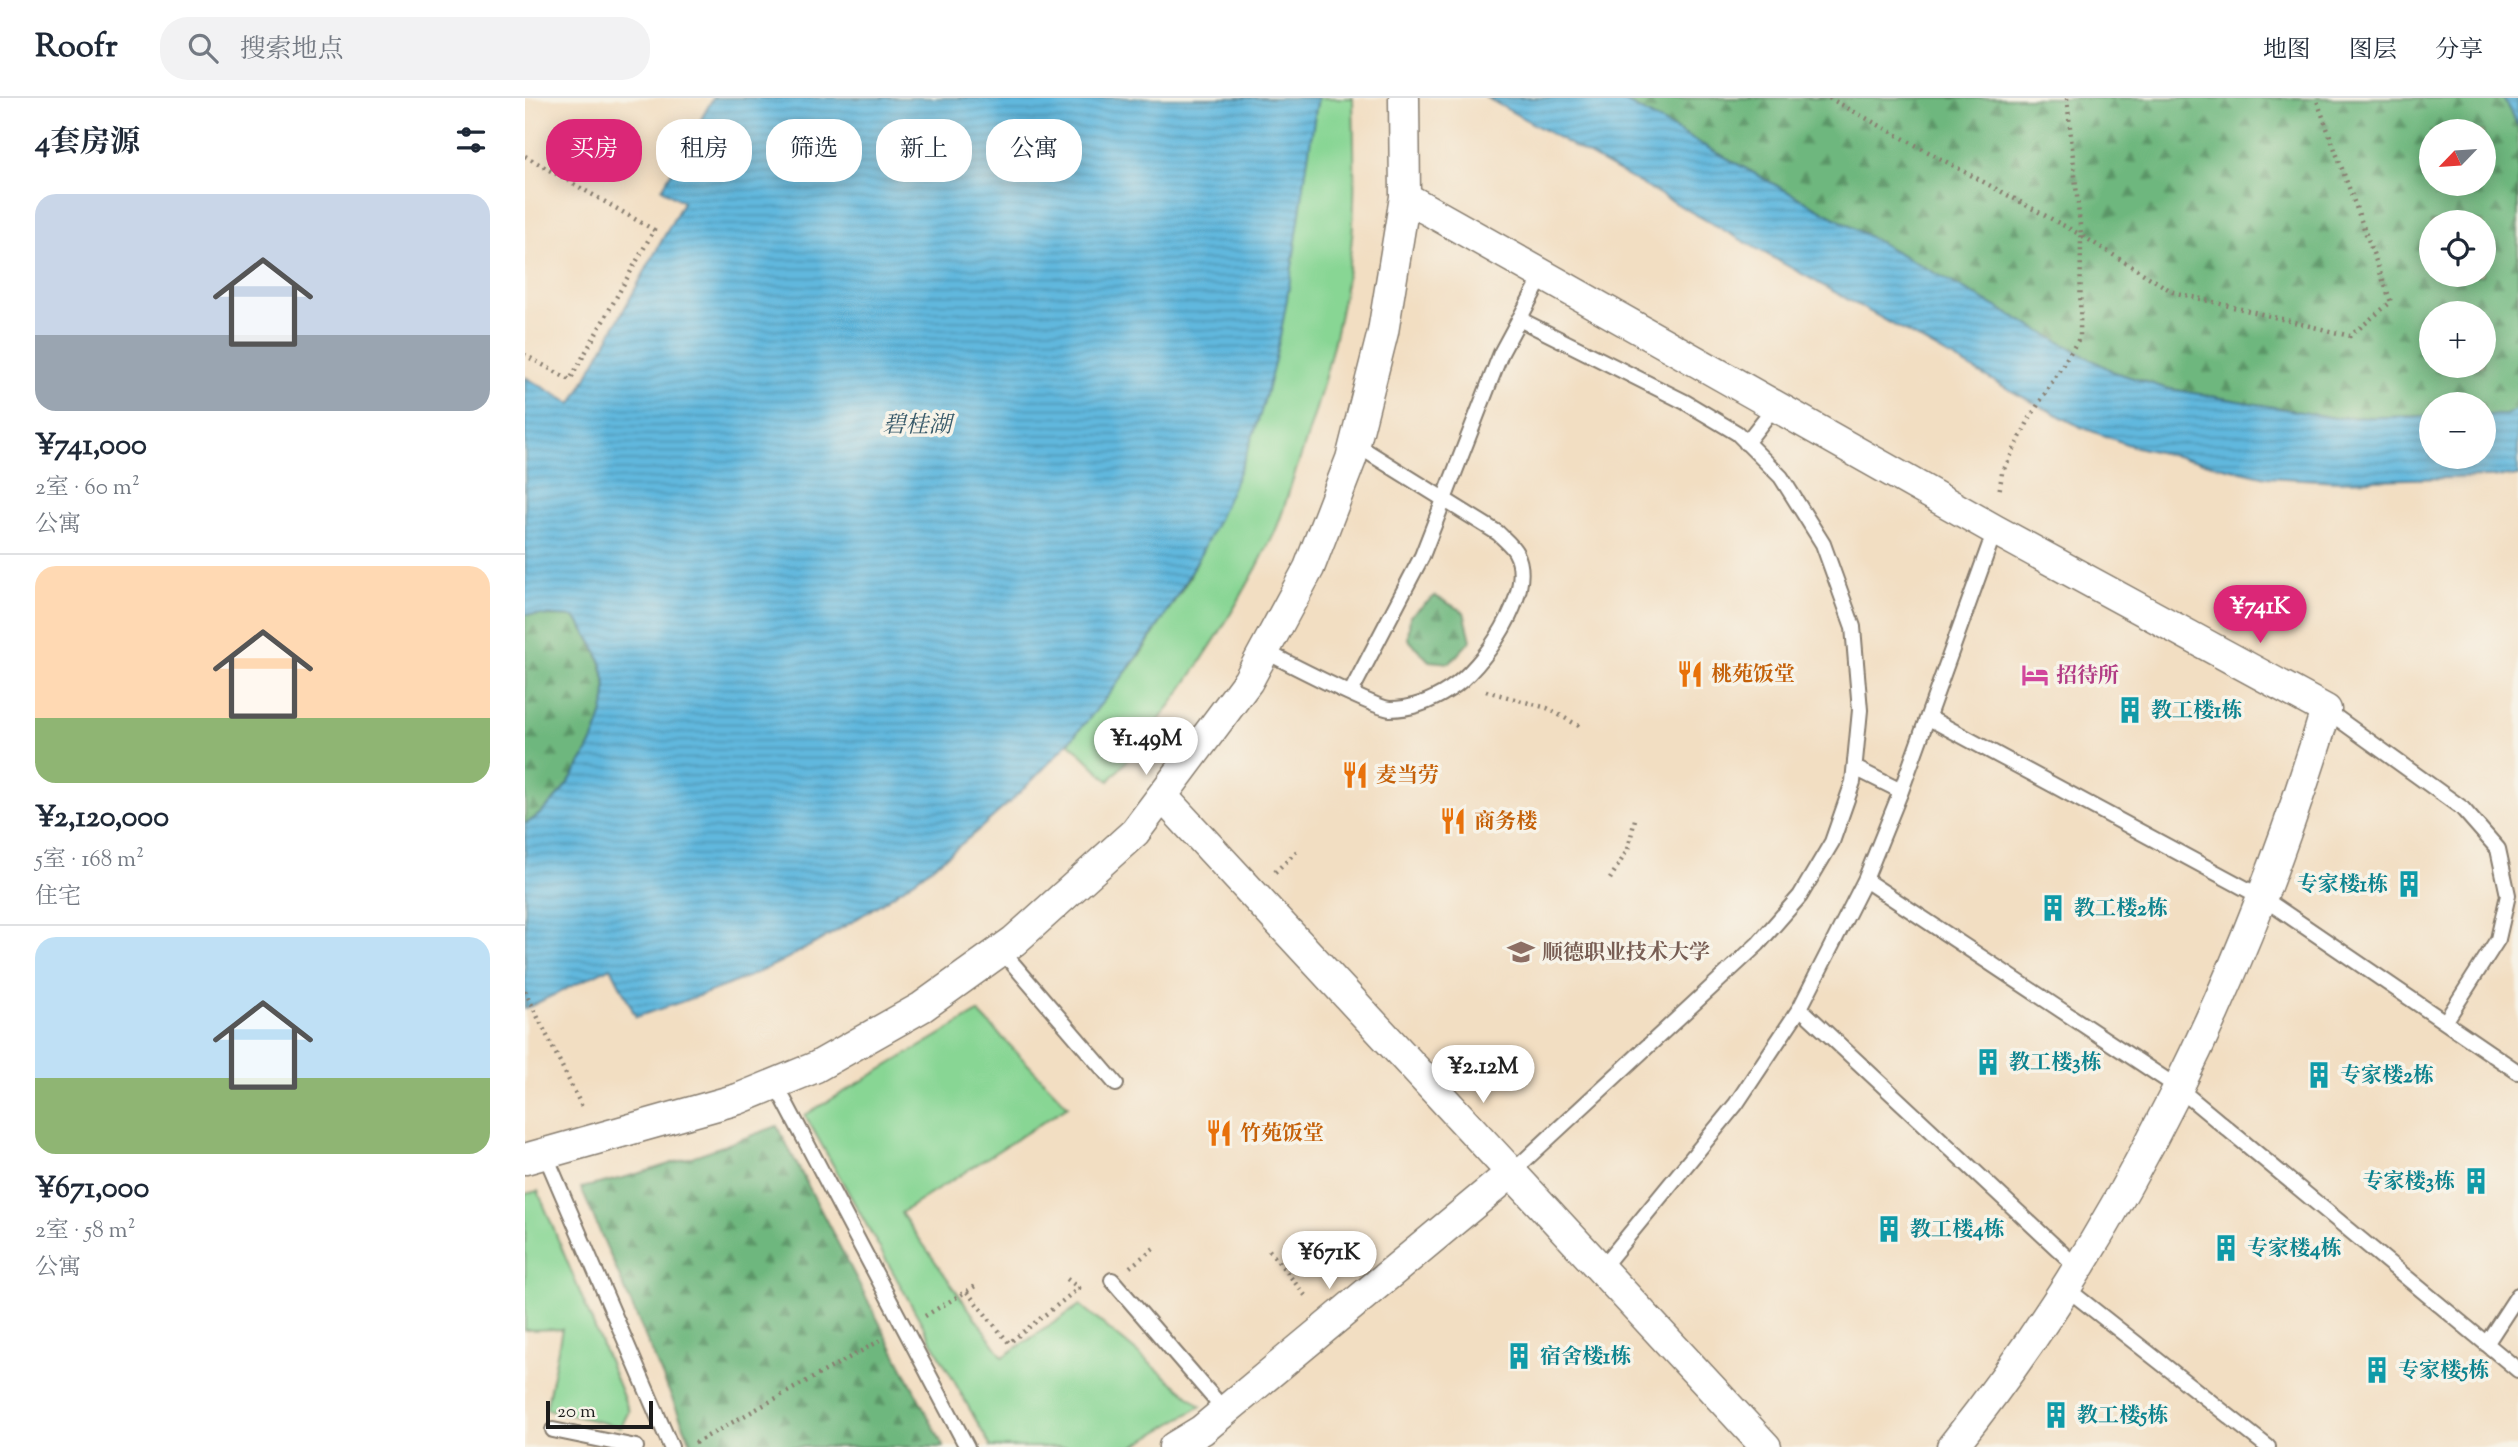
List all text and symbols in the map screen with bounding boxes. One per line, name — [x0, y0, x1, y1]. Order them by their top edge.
search box — [160, 17, 650, 80]
text: Roofr — [35, 24, 118, 72]
icon: search — [184, 29, 222, 67]
text: 搜索地点 — [240, 32, 344, 69]
text: 地图 — [2263, 34, 2311, 68]
text: 图层 — [2349, 34, 2397, 68]
text: 分享 — [2435, 34, 2483, 68]
chip: 买房 — [546, 119, 642, 182]
chip: 租房 — [656, 119, 752, 182]
chip: 筛选 — [766, 119, 862, 182]
chip: 新上 — [876, 119, 972, 182]
chip: 公寓 — [986, 119, 1082, 182]
north arrow — [2419, 119, 2495, 196]
map controls — [2419, 119, 2496, 469]
icon: filters — [452, 121, 490, 159]
text: 4套房源 — [35, 122, 140, 165]
button: locate — [2419, 210, 2496, 287]
icon: home — [200, 239, 326, 365]
button: + — [2419, 301, 2496, 378]
button: − — [2419, 392, 2496, 469]
water label: 碧桂湖 — [883, 410, 956, 443]
text: ¥741,000 — [35, 425, 147, 468]
text: 2室 · 60 m² — [35, 472, 140, 505]
text: 公寓 — [35, 509, 81, 542]
pin: ¥741K — [2211, 586, 2309, 645]
text: ¥741K — [2230, 591, 2290, 624]
icon: home — [200, 611, 326, 737]
restaurant icon: 桃苑饭堂 — [1675, 659, 1705, 689]
hotel icon: 招待所 — [2020, 660, 2050, 690]
place label: 桃苑饭堂 — [1711, 661, 1795, 691]
place label: 招待所 — [2056, 662, 2119, 692]
building icon: 教工楼1栋 — [2115, 695, 2145, 725]
place label: 教工楼1栋 — [2151, 697, 2242, 727]
pin: ¥1.49M — [1089, 718, 1203, 777]
text: ¥1.49M — [1110, 723, 1182, 756]
restaurant icon: 麦当劳 — [1340, 760, 1370, 790]
place label: 麦当劳 — [1376, 762, 1439, 792]
text: ¥2,120,000 — [35, 797, 169, 840]
restaurant icon: 商务楼 — [1438, 806, 1468, 836]
place label: 商务楼 — [1474, 808, 1537, 838]
text: 5室 · 168 m² — [35, 844, 144, 877]
building icon: 专家楼1栋 — [2394, 869, 2424, 899]
place label: 专家楼1栋 — [2297, 871, 2388, 901]
text: 住宅 — [35, 881, 81, 914]
building icon: 教工楼2栋 — [2038, 893, 2068, 923]
place label: 教工楼2栋 — [2074, 895, 2168, 925]
school or university icon: 顺德职业技术大学 — [1506, 937, 1536, 967]
place label: 顺德职业技术大学 — [1542, 939, 1710, 969]
icon: home — [200, 982, 326, 1108]
pin: ¥2.12M — [1426, 1046, 1540, 1105]
building icon: 教工楼3栋 — [1973, 1047, 2003, 1077]
place label: 教工楼3栋 — [2009, 1049, 2101, 1079]
text: ¥2.12M — [1448, 1051, 1518, 1084]
building icon: 专家楼2栋 — [2304, 1060, 2334, 1090]
place label: 专家楼2栋 — [2340, 1062, 2434, 1092]
restaurant icon: 竹苑饭堂 — [1204, 1118, 1234, 1148]
place label: 竹苑饭堂 — [1240, 1120, 1324, 1150]
building icon: 专家楼3栋 — [2461, 1166, 2491, 1196]
text: ¥671,000 — [35, 1168, 149, 1211]
place label: 专家楼3栋 — [2363, 1168, 2455, 1198]
building icon: 教工楼4栋 — [1874, 1214, 1904, 1244]
text: 2室 · 58 m² — [35, 1215, 135, 1248]
place label: 教工楼4栋 — [1910, 1216, 2005, 1246]
pin: ¥671K — [1280, 1232, 1378, 1291]
building icon: 专家楼4栋 — [2211, 1233, 2241, 1263]
place label: 专家楼4栋 — [2247, 1235, 2342, 1265]
text: ¥671K — [1298, 1237, 1360, 1270]
text: 公寓 — [35, 1252, 81, 1285]
building icon: 宿舍楼1栋 — [1504, 1341, 1534, 1371]
place label: 宿舍楼1栋 — [1540, 1343, 1631, 1373]
building icon: 专家楼5栋 — [2362, 1355, 2392, 1385]
place label: 专家楼5栋 — [2398, 1357, 2489, 1387]
scale bar — [546, 1398, 653, 1430]
text: 20 m — [557, 1399, 596, 1426]
building icon: 教工楼5栋 — [2041, 1400, 2071, 1430]
place label: 教工楼5栋 — [2077, 1402, 2168, 1432]

